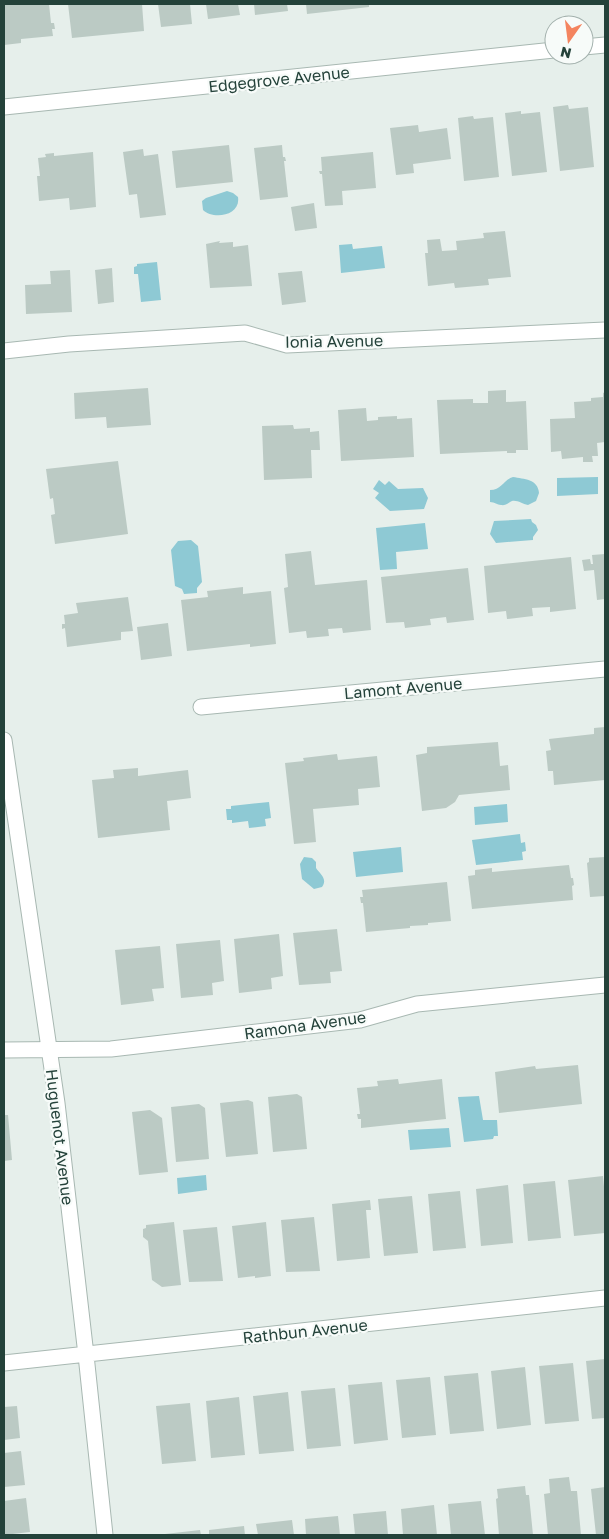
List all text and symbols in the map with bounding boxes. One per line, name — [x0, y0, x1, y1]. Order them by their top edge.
north arrow — [544, 15, 594, 65]
text: N — [559, 44, 573, 63]
street label: Edgegrove Avenue — [207, 62, 351, 96]
street label: Ionia Avenue — [285, 330, 383, 352]
street label: Lamont Avenue — [343, 673, 463, 703]
street label: Ramona Avenue — [243, 1007, 367, 1043]
street label: Huguenot Avenue — [42, 1068, 78, 1206]
street label: Rathbun Avenue — [241, 1314, 369, 1348]

